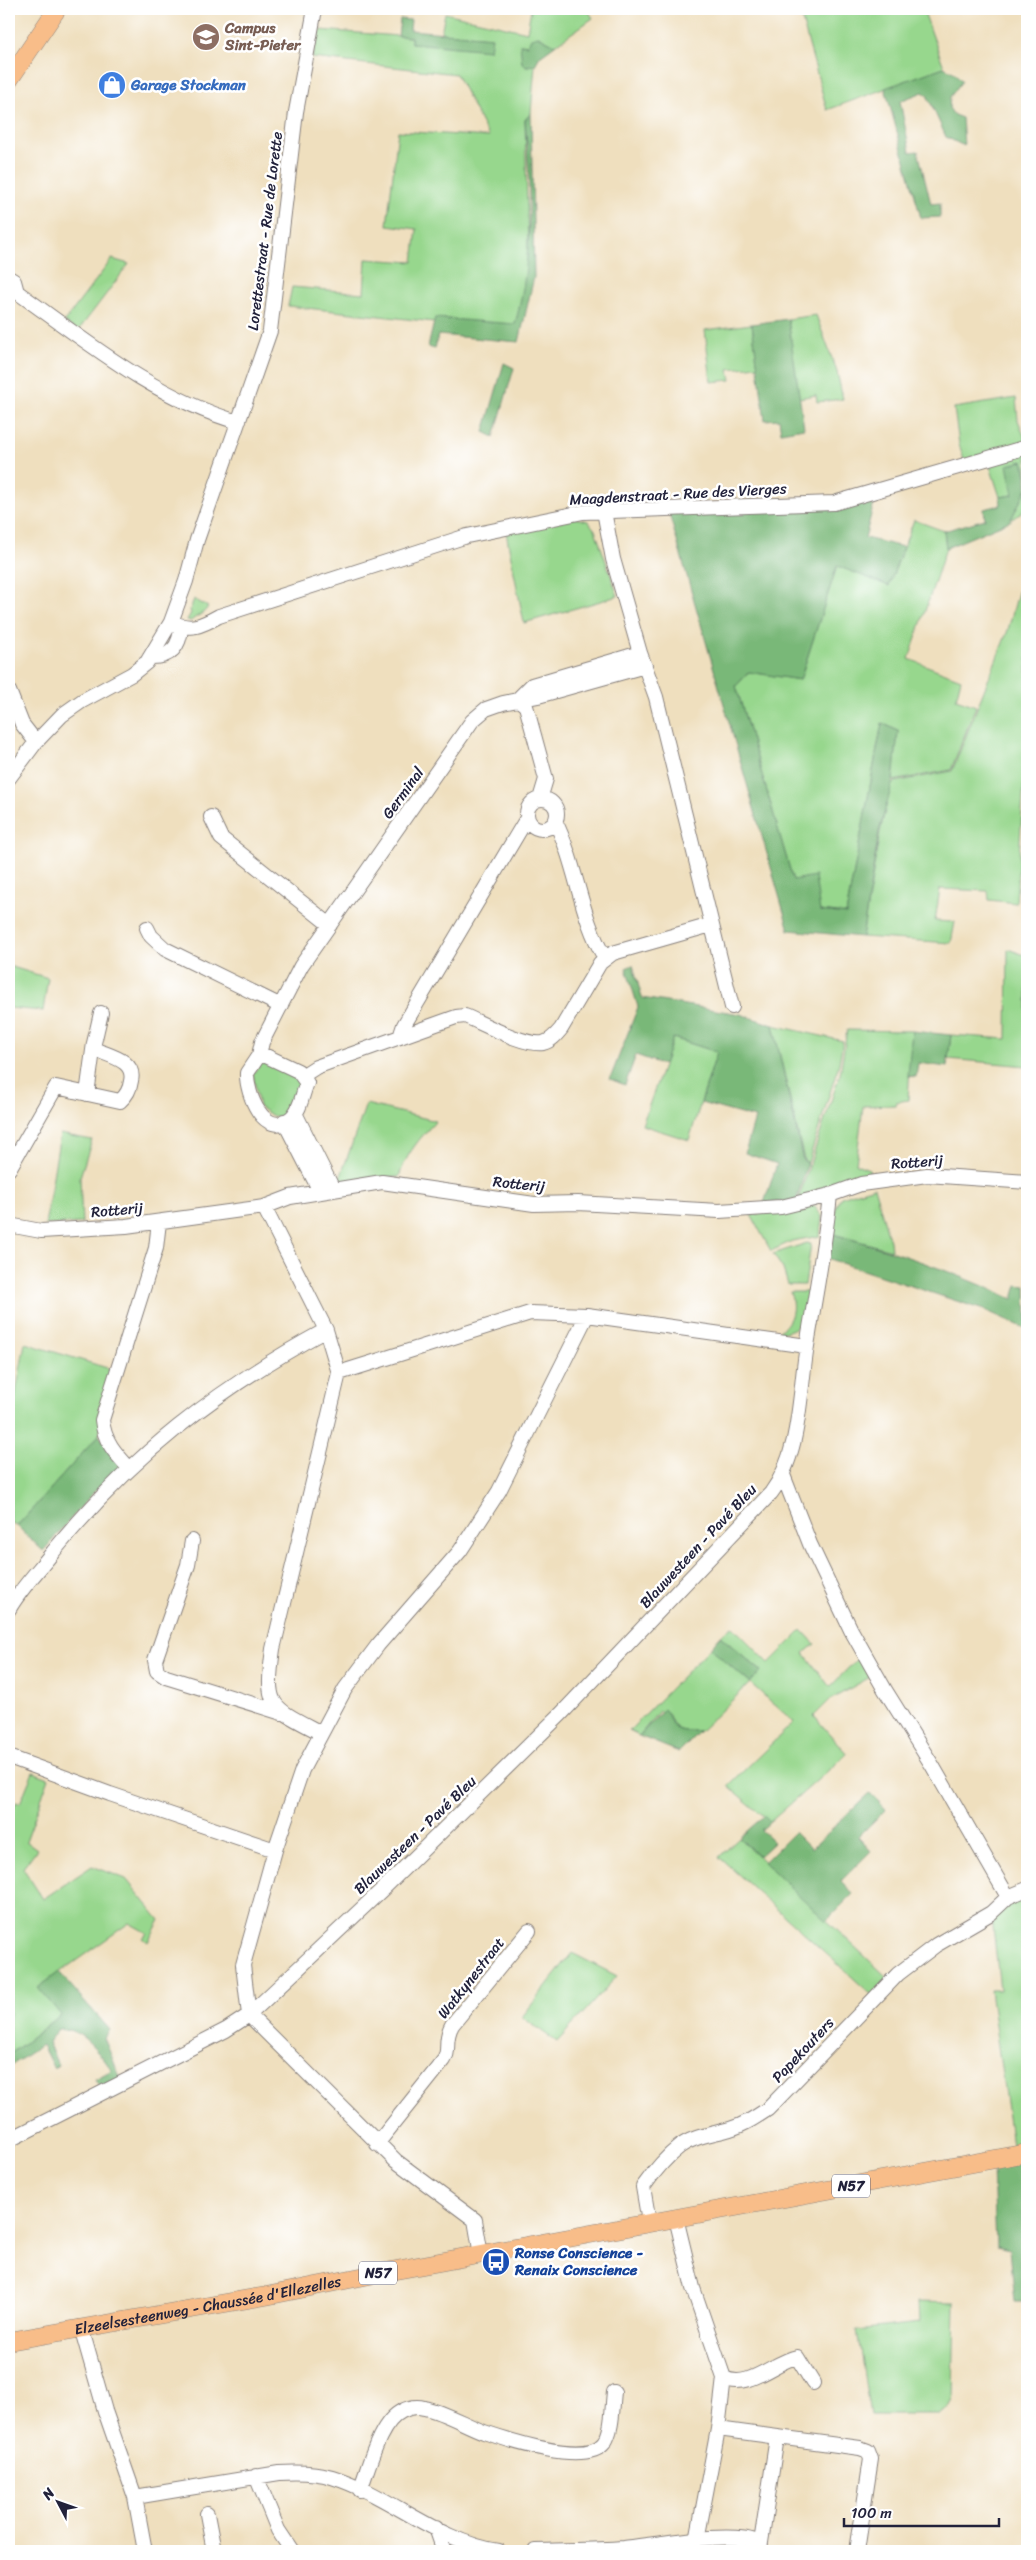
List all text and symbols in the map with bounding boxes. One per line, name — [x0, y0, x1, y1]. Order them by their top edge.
place label: Campus Sint-Pieter — [224, 15, 302, 58]
school or university icon: Campus Sint-Pieter — [191, 22, 221, 52]
shop icon: Garage Stockman — [97, 70, 127, 100]
place label: Garage Stockman — [130, 72, 247, 98]
street label: Lorettestraat - Rue de Lorette — [240, 130, 290, 332]
street label: Maagdenstraat - Rue des Vierges — [569, 475, 787, 513]
street label: Germinal — [375, 761, 431, 824]
street label: Rotterij — [890, 1147, 944, 1177]
street label: Rotterij — [492, 1168, 546, 1200]
street label: Rotterij — [90, 1195, 144, 1225]
street label: Blauwesteen - Pavé Bleu — [633, 1478, 763, 1614]
street label: Blauwesteen - Pavé Bleu — [347, 1769, 483, 1901]
street label: Watkynestraat — [431, 1931, 512, 2025]
street label: Papekouters — [765, 2011, 841, 2089]
road number: N57 — [832, 2174, 870, 2198]
place label: Ronse Conscience - Renaix Conscience — [514, 2240, 643, 2283]
bus stop icon: Ronse Conscience - Renaix Conscience — [481, 2247, 511, 2277]
road number: N57 — [359, 2262, 397, 2284]
street label: Elzeelsesteenweg - Chaussée d'Ellezelles — [72, 2268, 344, 2342]
north arrow — [32, 2478, 82, 2528]
text: N — [35, 2482, 61, 2506]
scale bar — [844, 2495, 998, 2527]
text: 100 m — [851, 2500, 892, 2526]

